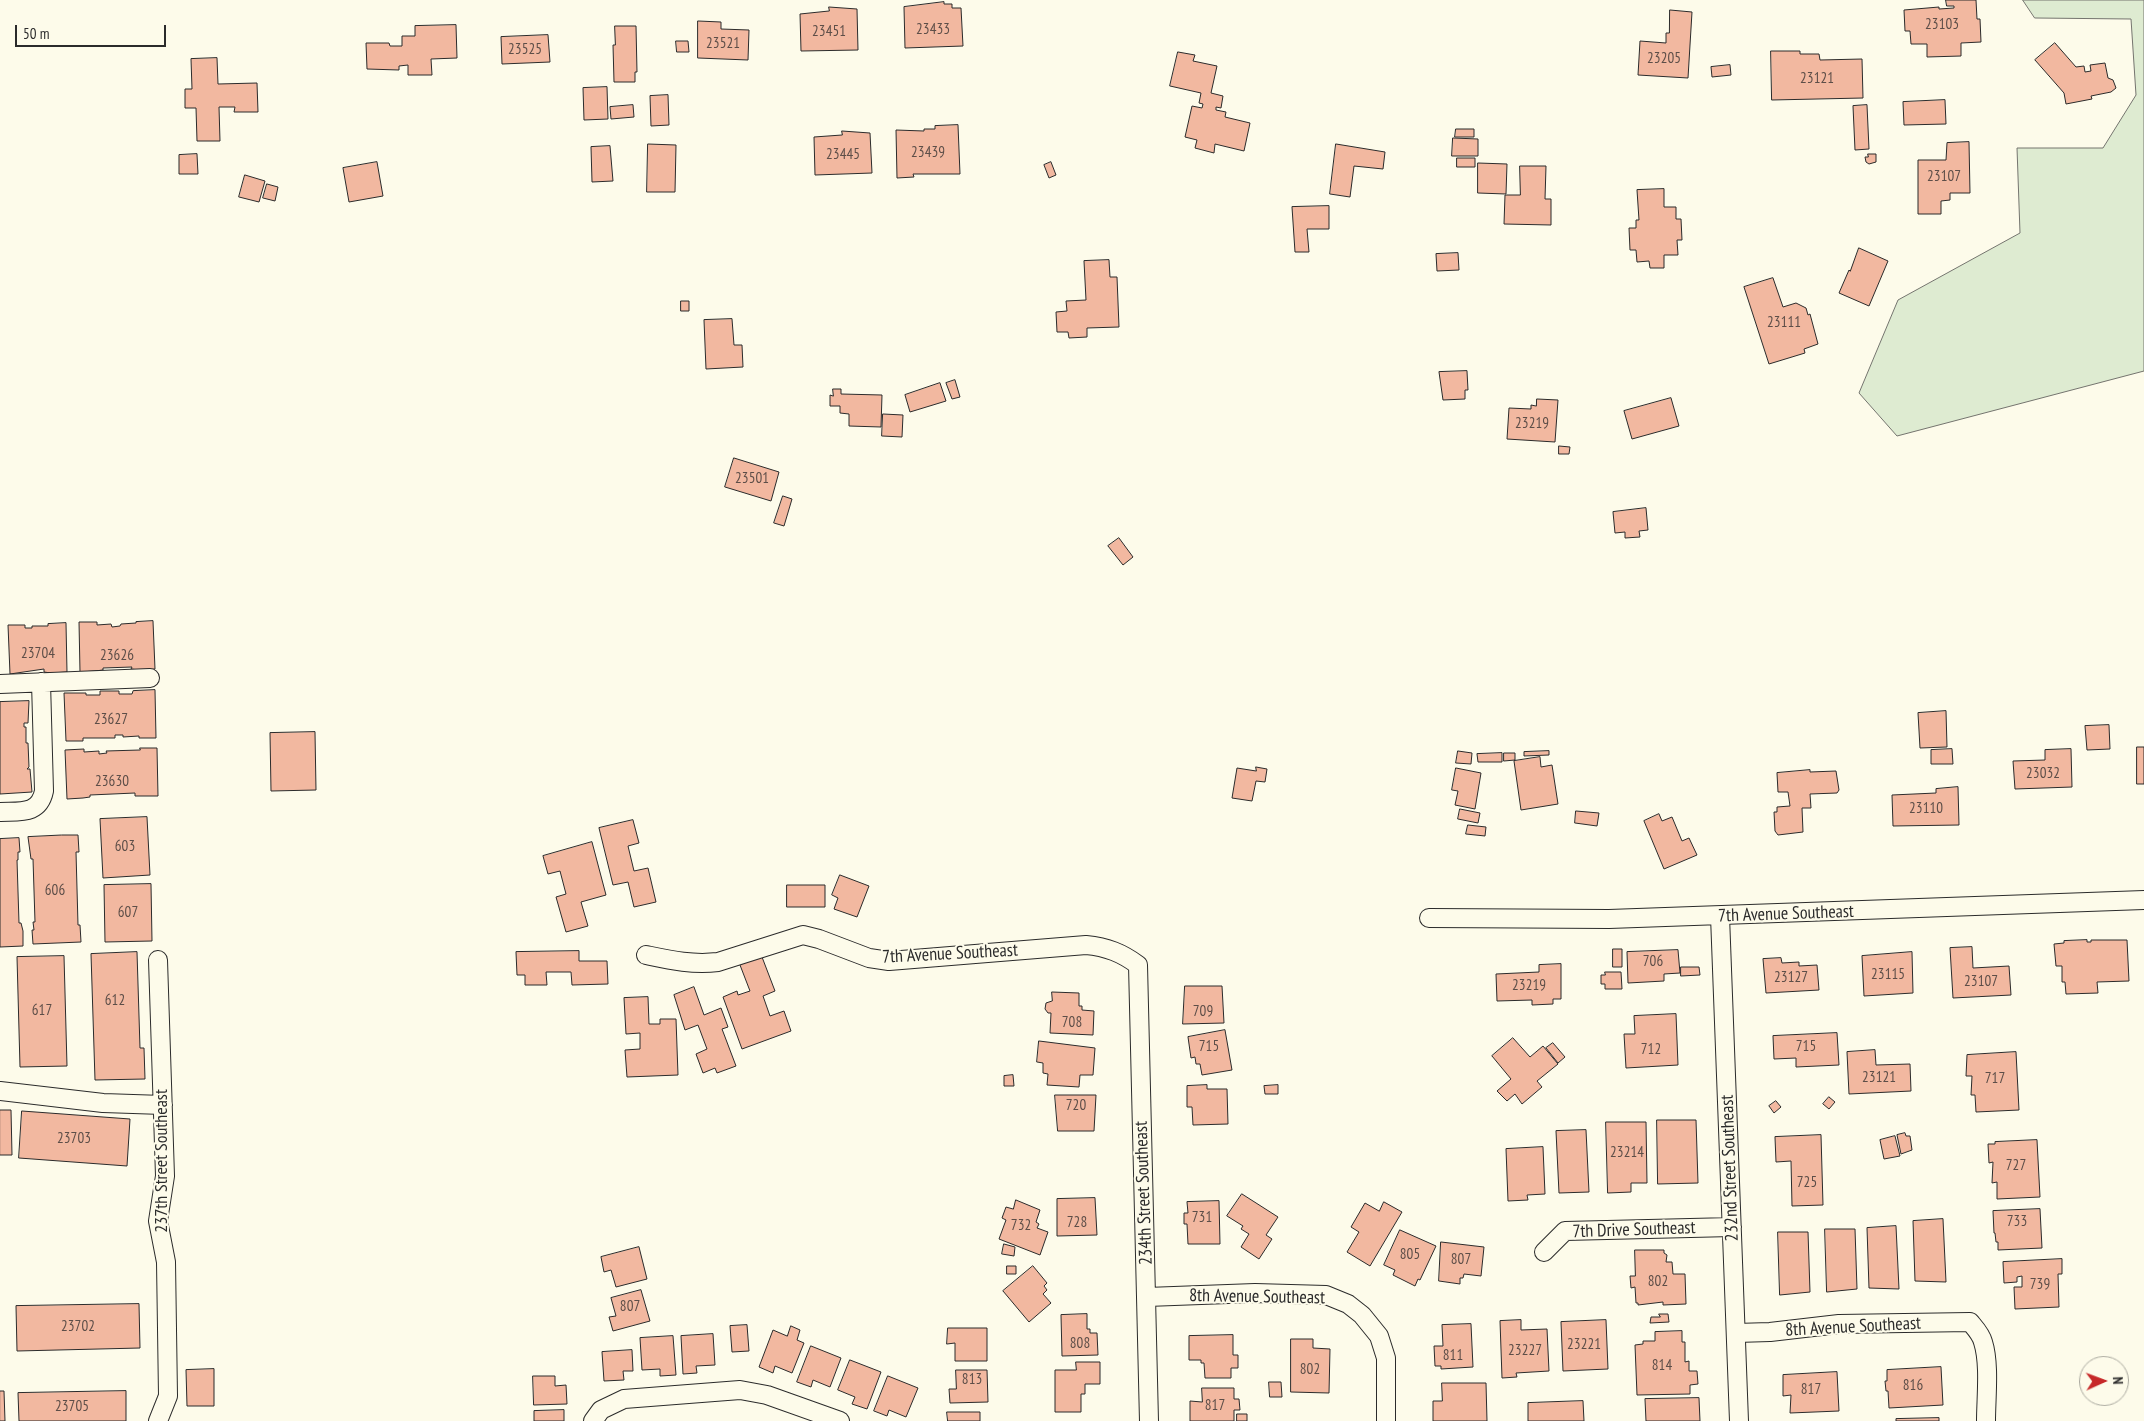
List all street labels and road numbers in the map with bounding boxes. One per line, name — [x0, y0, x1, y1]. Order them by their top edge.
street label: 7th Avenue Southeast — [1718, 901, 1854, 927]
street label: 7th Avenue Southeast — [882, 940, 1018, 968]
street label: 237th Street Southeast — [151, 1089, 173, 1233]
street label: 232nd Street Southeast — [1717, 1094, 1743, 1242]
street label: 234th Street Southeast — [1131, 1121, 1157, 1265]
street label: 7th Drive Southeast — [1572, 1217, 1696, 1243]
street label: 8th Avenue Southeast — [1189, 1285, 1325, 1309]
street label: 8th Avenue Southeast — [1785, 1313, 1921, 1341]

